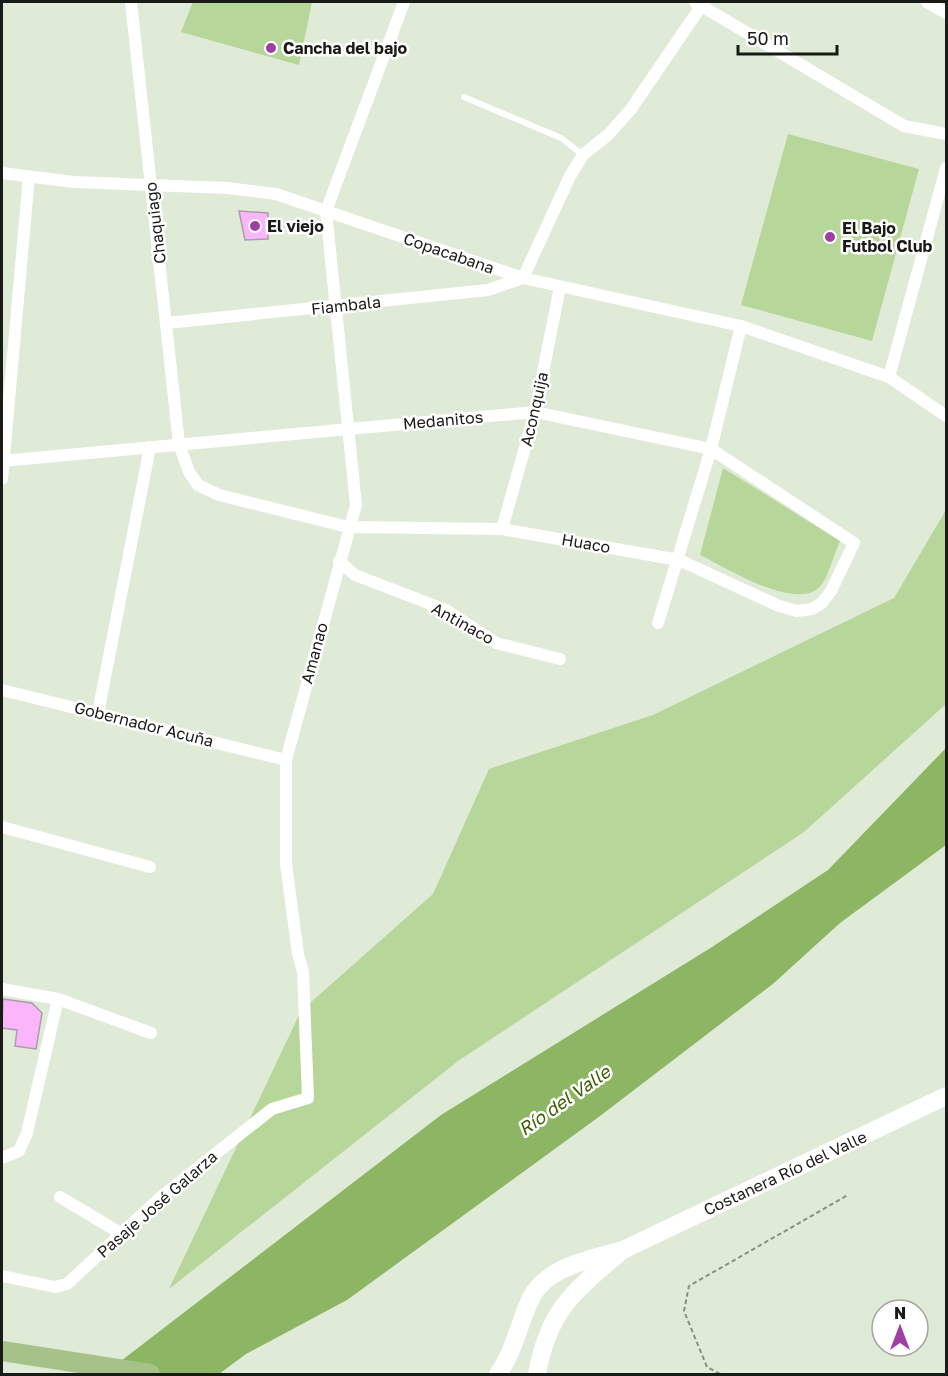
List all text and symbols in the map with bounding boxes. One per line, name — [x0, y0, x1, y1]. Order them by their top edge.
scale bar — [738, 18, 837, 56]
text: 50 m — [747, 27, 789, 49]
place label: Cancha del bajo — [283, 38, 408, 58]
marker: Cancha del bajo — [264, 41, 278, 55]
street label: Chaquiago — [140, 181, 170, 265]
place label: El viejo — [267, 216, 324, 236]
place label: El Bajo Futbol Club — [842, 218, 932, 256]
marker: El viejo — [248, 219, 262, 233]
street label: Copacabana — [401, 228, 497, 278]
marker: El Bajo Futbol Club — [823, 230, 837, 244]
street label: Fiambala — [310, 291, 382, 319]
street label: Aconquija — [516, 370, 552, 448]
street label: Medanitos — [402, 407, 484, 433]
street label: Huaco — [560, 529, 612, 557]
street label: Antinaco — [428, 598, 498, 648]
street label: Amanao — [296, 620, 332, 686]
street label: Gobernador Acuña — [72, 697, 216, 751]
water label: Río del Valle — [514, 1059, 615, 1140]
street label: Costanera Río del Valle — [700, 1126, 870, 1220]
street label: Pasaje José Galarza — [93, 1146, 221, 1262]
north arrow — [870, 1298, 930, 1358]
text: N — [894, 1303, 906, 1323]

